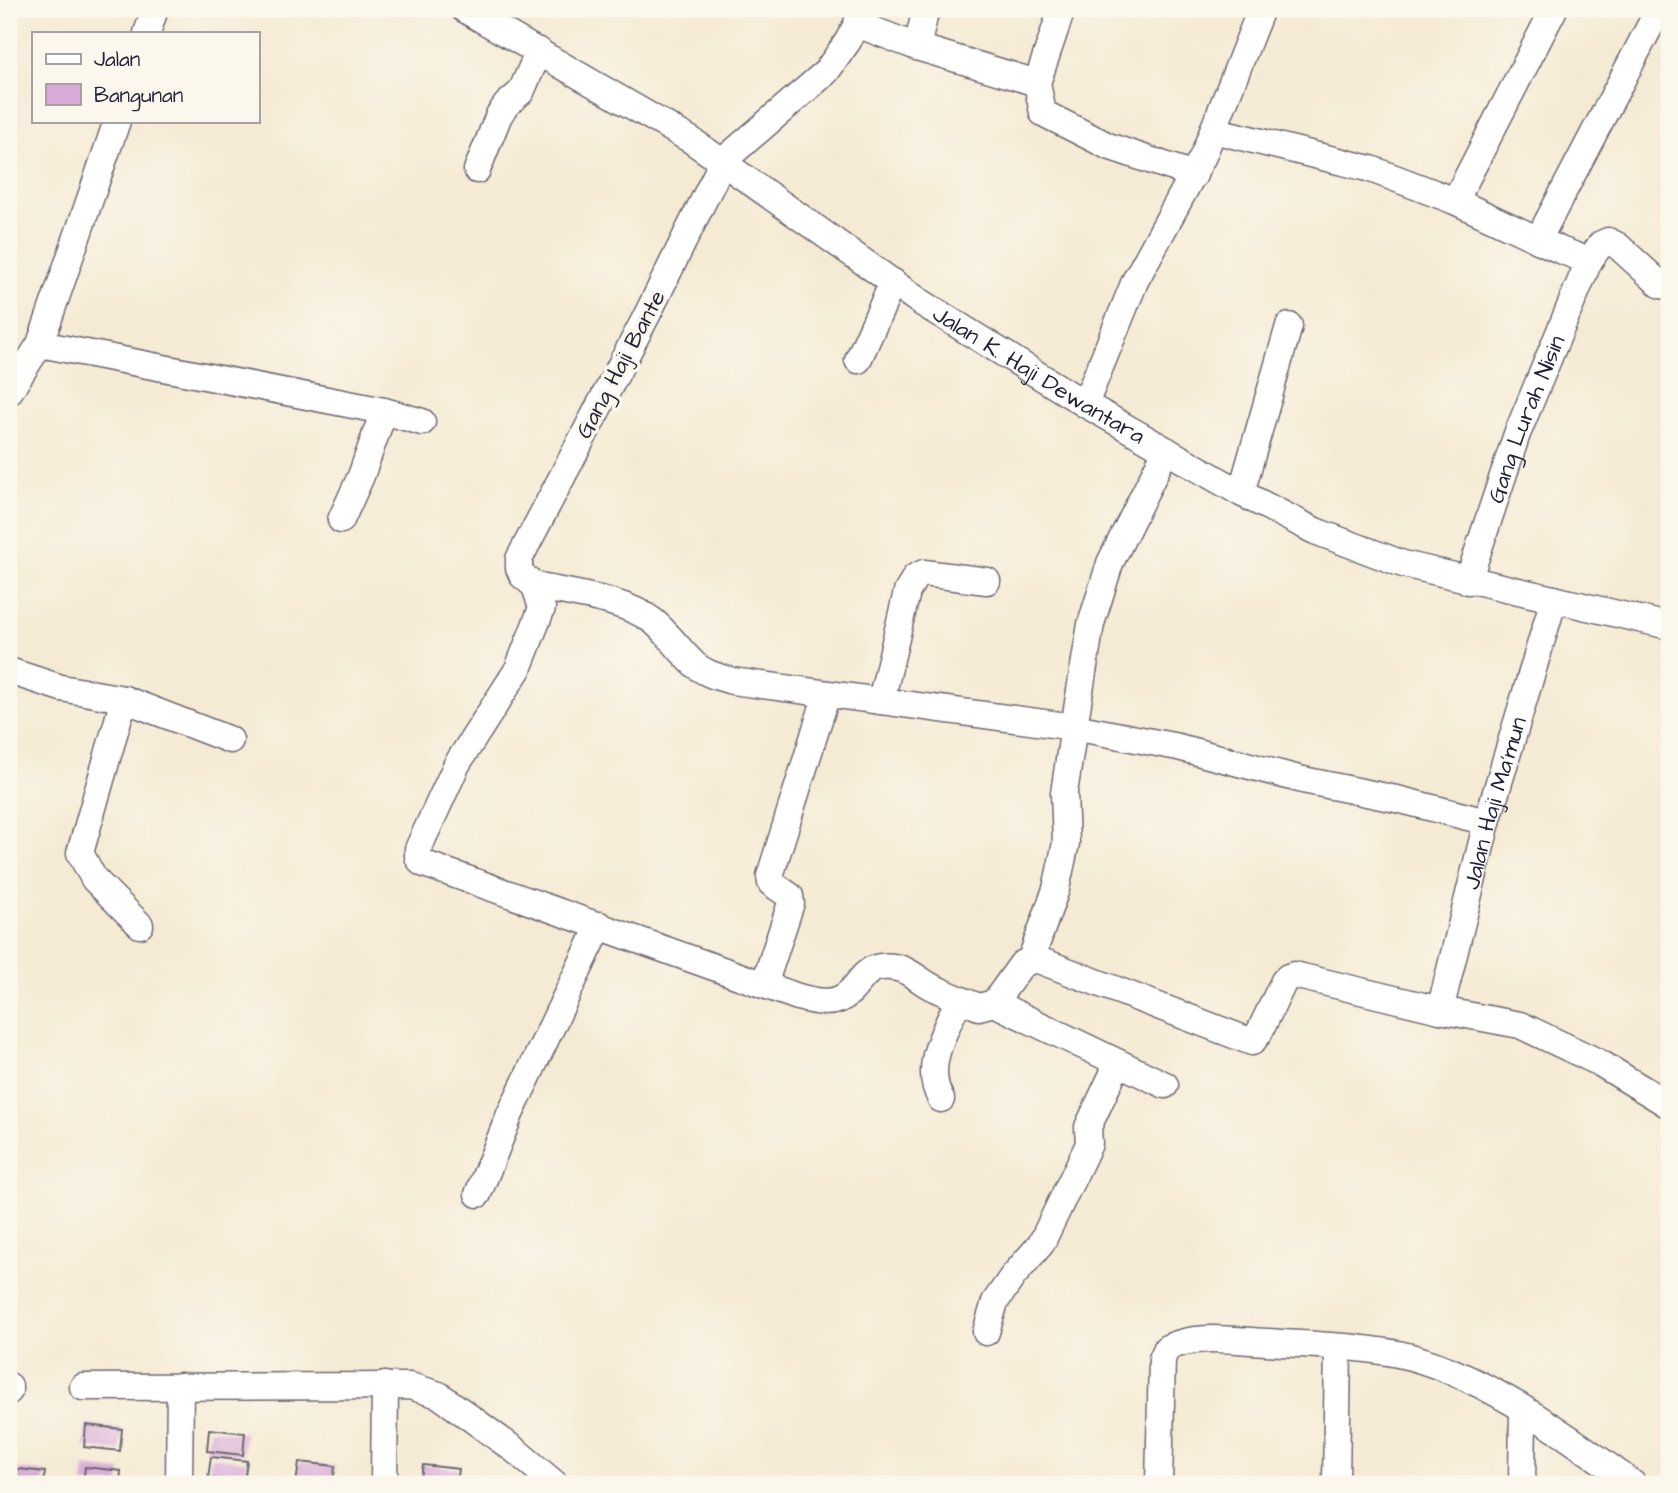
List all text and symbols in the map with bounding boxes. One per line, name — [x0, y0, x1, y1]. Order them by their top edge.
legend — [32, 32, 259, 122]
text: Jalan — [94, 45, 140, 74]
text: Bangunan — [94, 81, 183, 112]
street label: Gang Haji Bante — [568, 285, 674, 445]
street label: Jalan K. Haji Dewantara — [926, 298, 1151, 452]
street label: Gang Lurah Nisin — [1480, 331, 1573, 507]
street label: Jalan Haji Ma'mun — [1456, 713, 1535, 893]

